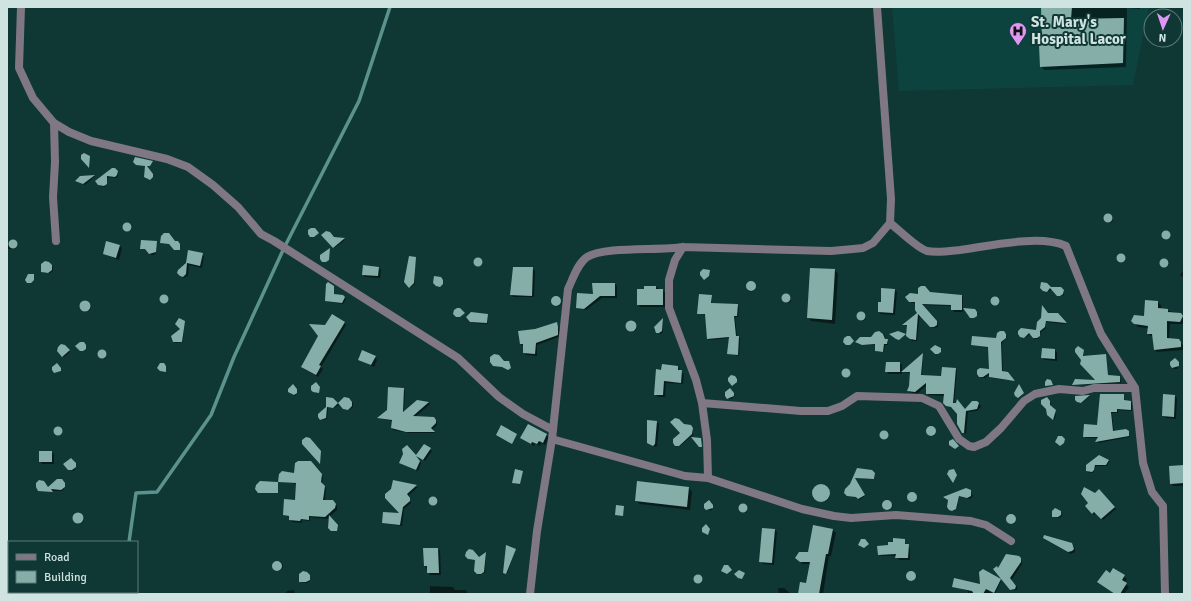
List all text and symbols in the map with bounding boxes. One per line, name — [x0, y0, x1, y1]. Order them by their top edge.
north arrow — [1143, 8, 1183, 48]
place label: St. Mary's Hospital Lacor — [1031, 13, 1126, 48]
hospital icon: St. Mary's Hospital Lacor — [1008, 21, 1028, 46]
text: N — [1158, 31, 1167, 44]
legend — [8, 541, 138, 593]
text: Road — [44, 550, 70, 565]
text: Building — [44, 570, 87, 585]

